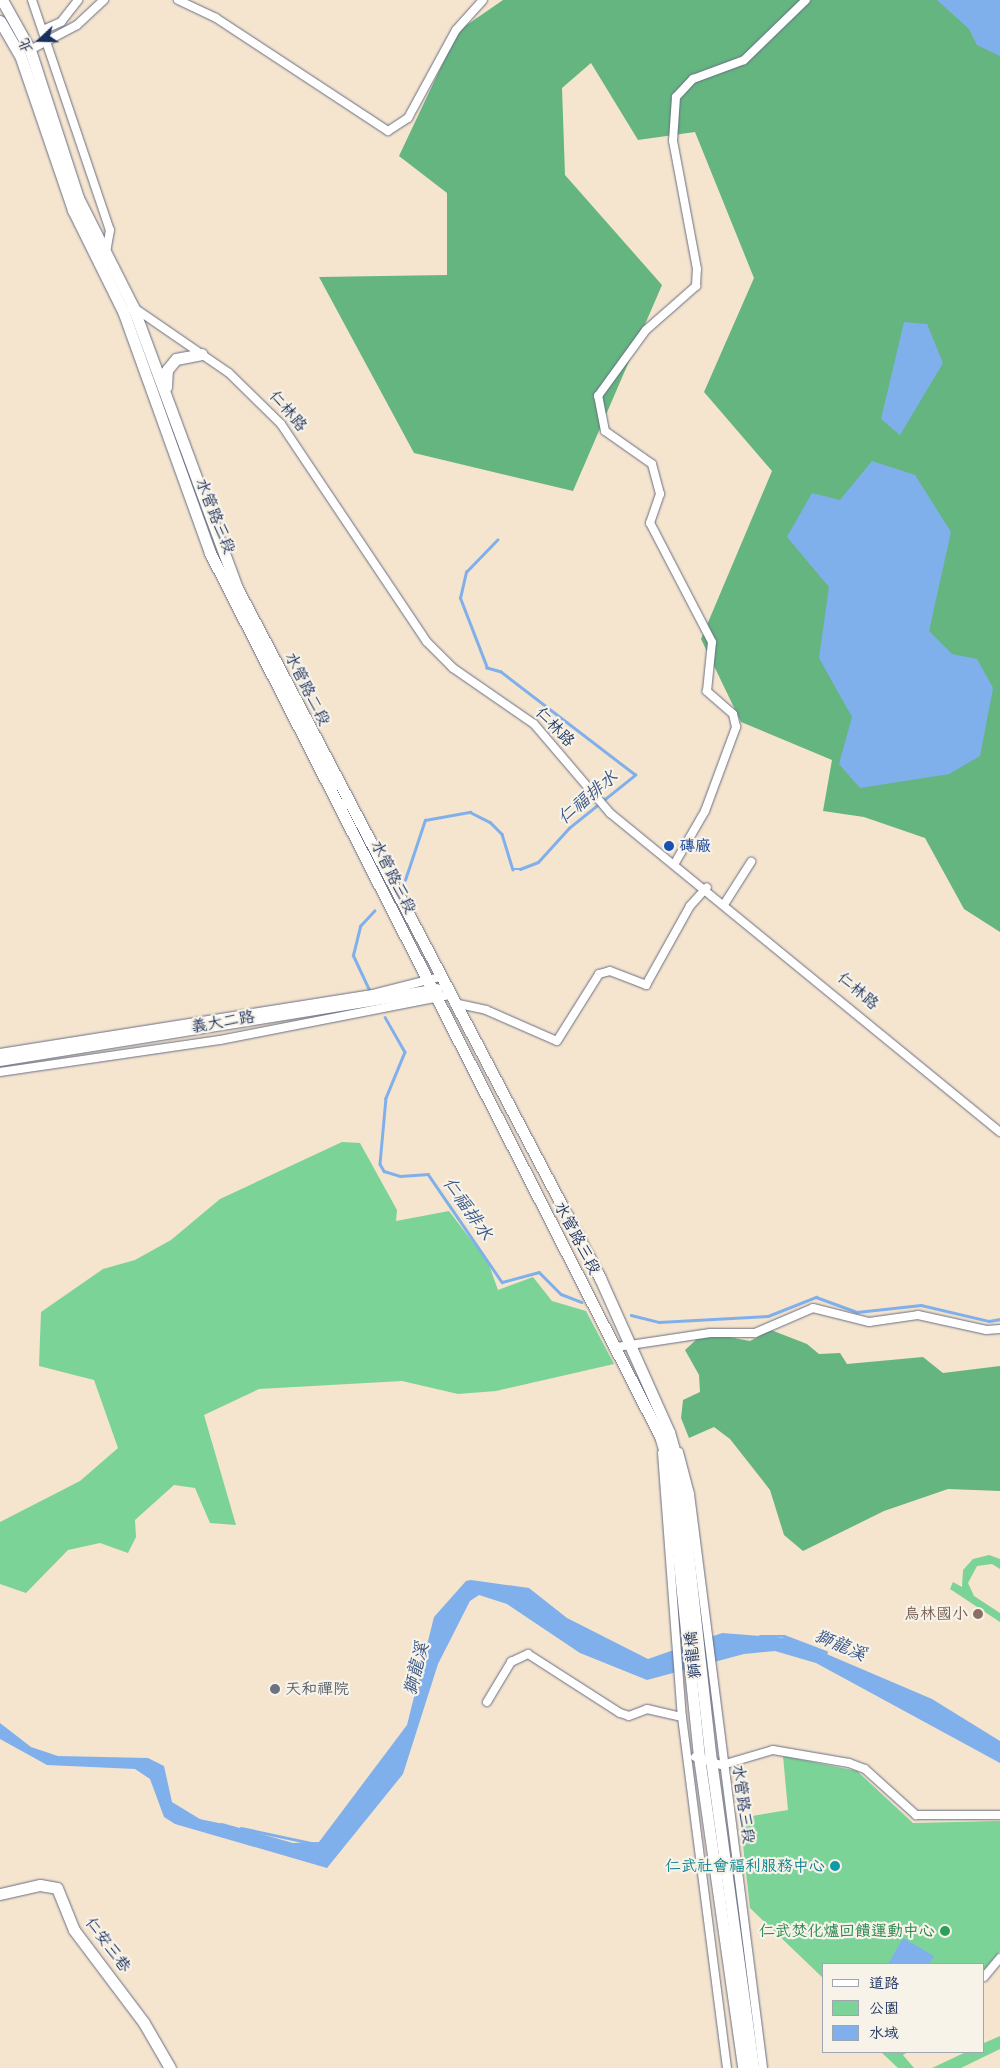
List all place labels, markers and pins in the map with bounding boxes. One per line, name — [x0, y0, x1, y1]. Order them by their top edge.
place label: 磚廠 — [679, 836, 711, 856]
marker: 磚廠 — [663, 840, 675, 852]
place label: 烏林國小 — [904, 1604, 968, 1624]
marker: 烏林國小 — [972, 1608, 984, 1620]
place label: 天和禪院 — [285, 1679, 349, 1699]
marker: 天和禪院 — [269, 1683, 281, 1695]
place label: 仁武社會福利服務中心 — [665, 1856, 825, 1876]
marker: 仁武社會福利服務中心 — [829, 1860, 841, 1872]
place label: 仁武焚化爐回饋運動中心 — [759, 1921, 935, 1941]
marker: 仁武焚化爐回饋運動中心 — [939, 1925, 951, 1937]

